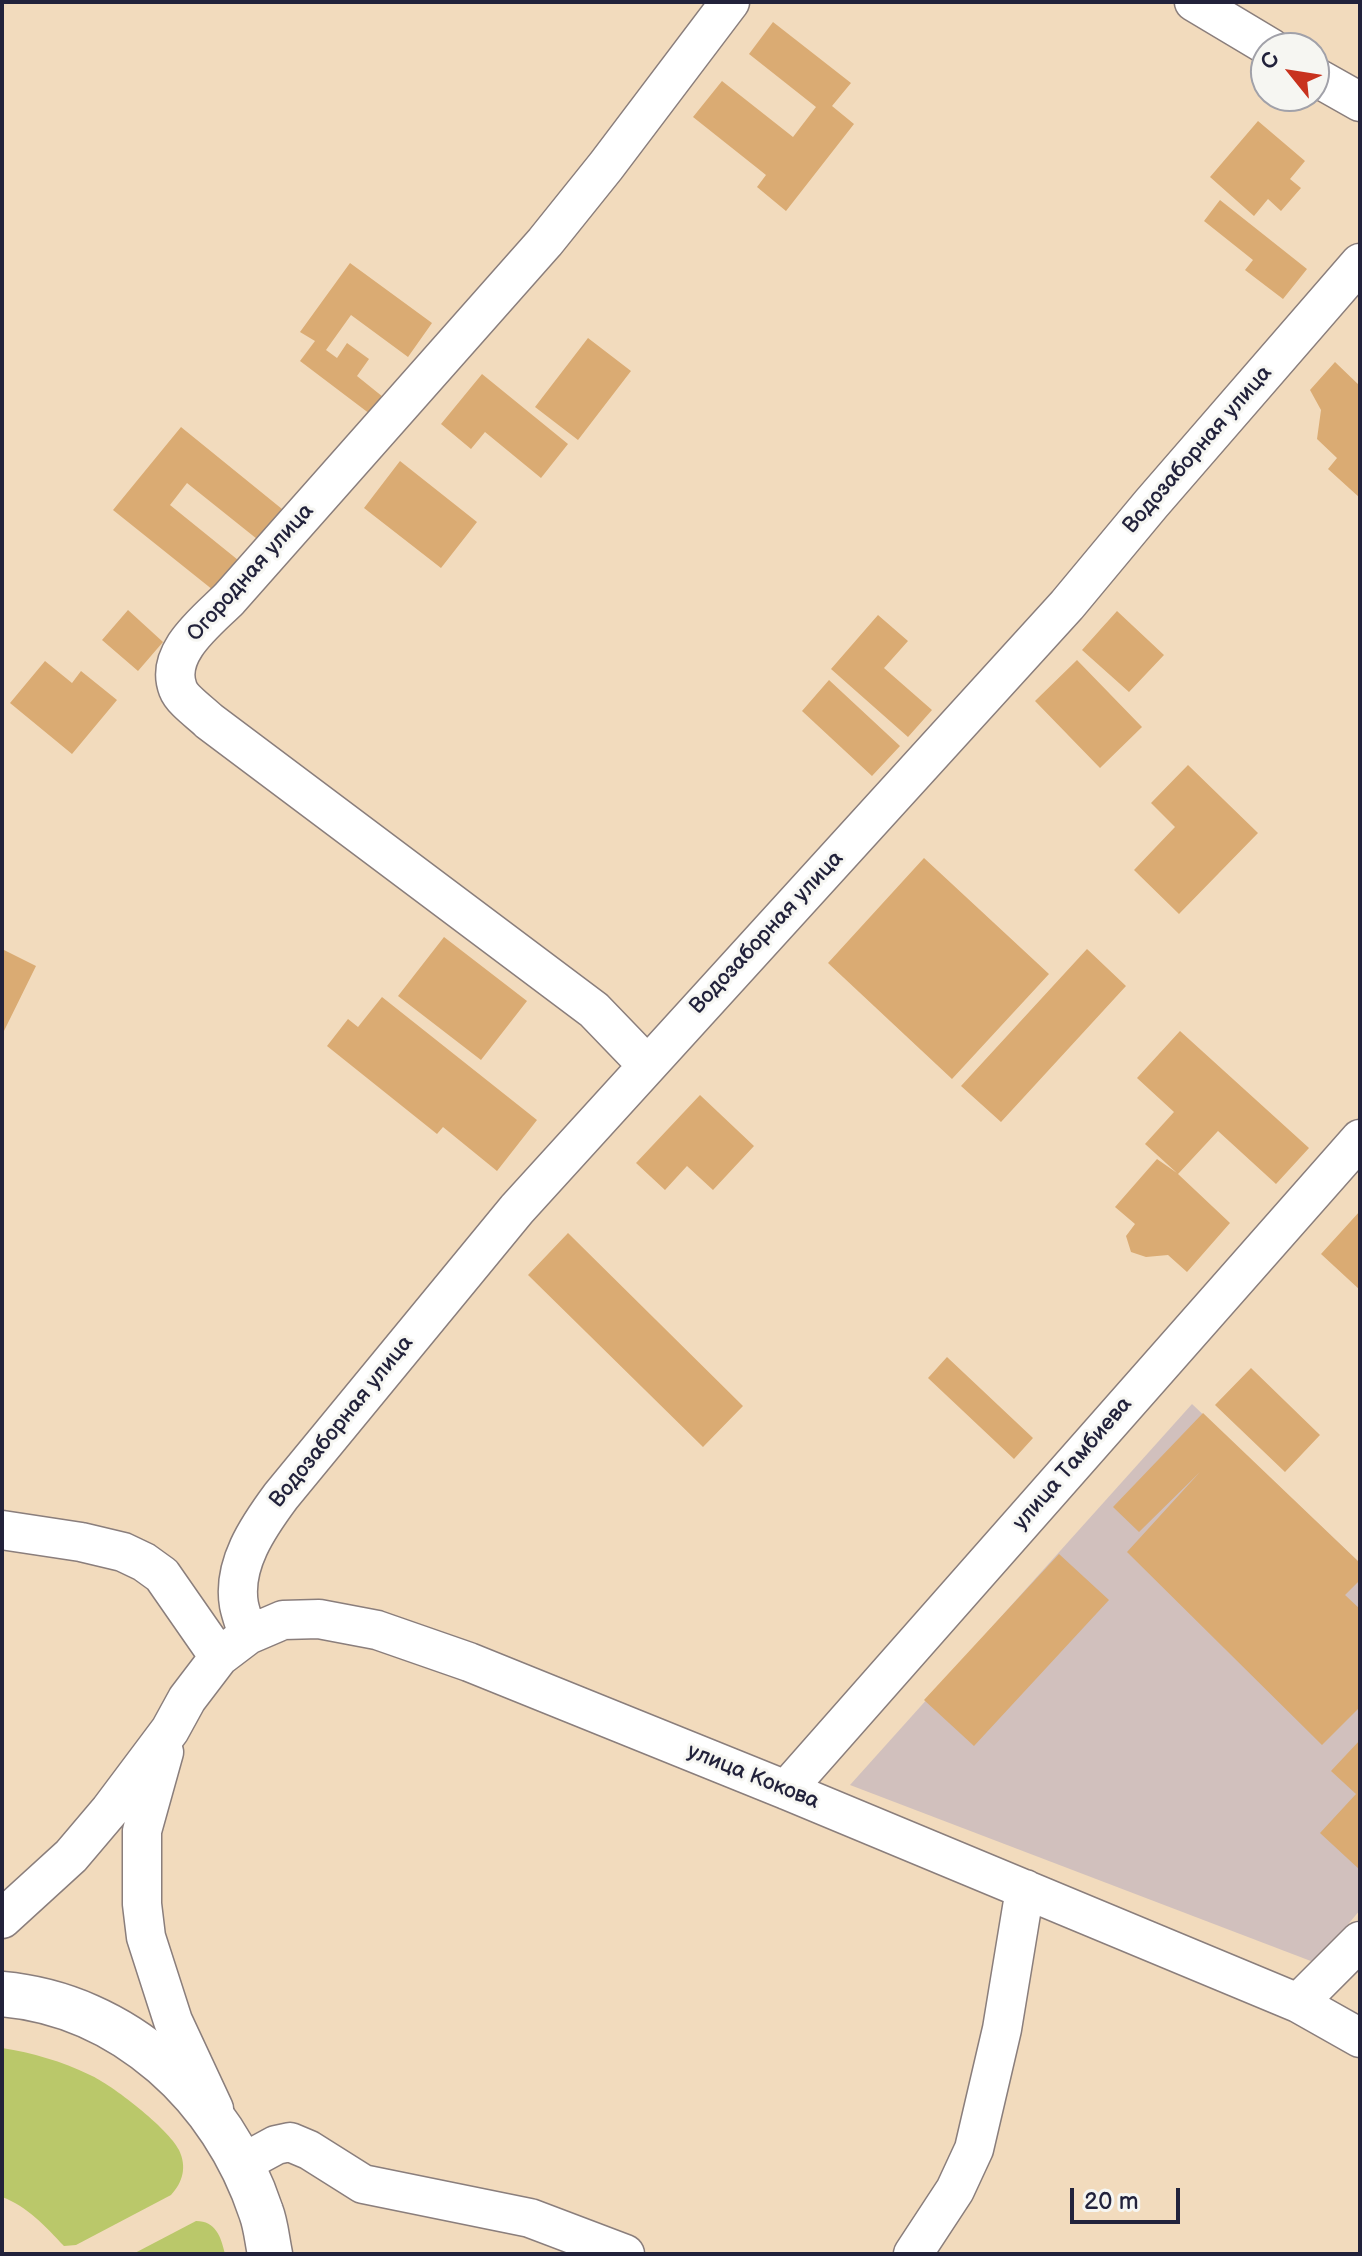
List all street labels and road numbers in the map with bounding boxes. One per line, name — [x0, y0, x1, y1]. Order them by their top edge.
street label: Водозаборная улица — [1118, 361, 1278, 539]
street label: Огородная улица — [182, 499, 320, 647]
street label: Водозаборная улица — [685, 846, 849, 1020]
street label: Водозаборная улица — [265, 1331, 419, 1513]
street label: улица Тамбиева — [1008, 1392, 1138, 1536]
street label: улица Кокова — [683, 1739, 823, 1815]

